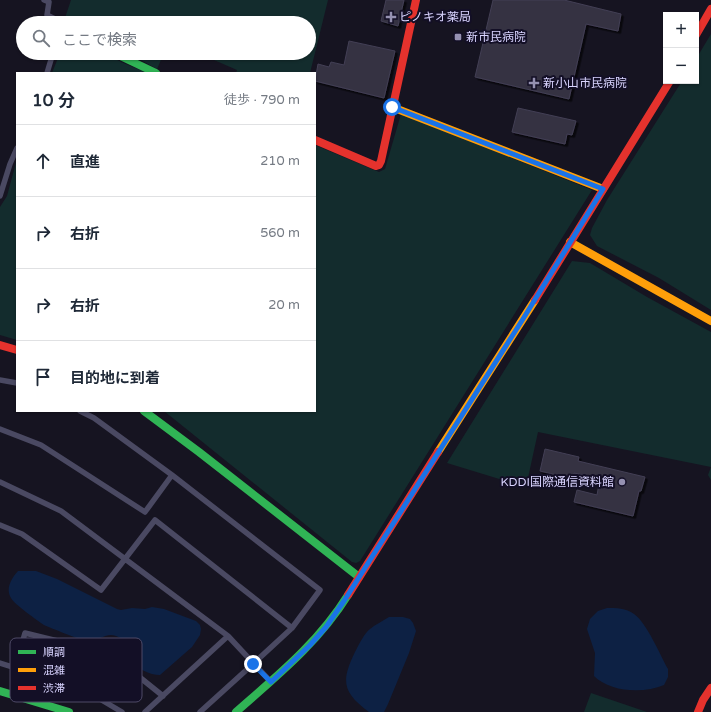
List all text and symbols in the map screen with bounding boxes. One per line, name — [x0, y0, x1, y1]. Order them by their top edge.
place label: ピノキオ薬局 — [399, 10, 471, 24]
marker: ピノキオ薬局 — [386, 12, 396, 22]
map controls — [663, 12, 699, 84]
button: + — [663, 12, 699, 48]
search box — [16, 16, 316, 60]
icon: search — [30, 27, 52, 49]
place label: 新市民病院 — [466, 30, 526, 44]
text: ここで検索 — [62, 31, 137, 49]
marker: 新市民病院 — [453, 32, 463, 42]
button: − — [663, 48, 699, 84]
place label: 新小山市民病院 — [543, 76, 627, 90]
marker: 新小山市民病院 — [528, 77, 540, 89]
text: 10 分 — [32, 90, 75, 111]
text: 徒歩 · 790 m — [224, 92, 300, 108]
route start — [383, 98, 401, 116]
icon: ahead — [32, 150, 54, 172]
text: 直進 — [70, 153, 100, 171]
text: 210 m — [260, 153, 300, 169]
icon: right — [32, 222, 54, 244]
text: 右折 — [70, 225, 100, 243]
text: 560 m — [260, 225, 300, 241]
icon: right — [32, 294, 54, 316]
text: 右折 — [70, 297, 100, 315]
text: 20 m — [268, 297, 300, 313]
icon: arrive — [32, 366, 54, 388]
text: 目的地に到着 — [70, 369, 160, 387]
place label: KDDI国際通信資料館 — [501, 475, 614, 489]
marker: KDDI国際通信資料館 — [617, 477, 627, 487]
legend — [10, 638, 142, 702]
text: 順調 — [43, 646, 65, 659]
route end — [244, 655, 262, 673]
text: 混雑 — [43, 664, 65, 677]
text: 渋滞 — [43, 682, 65, 695]

